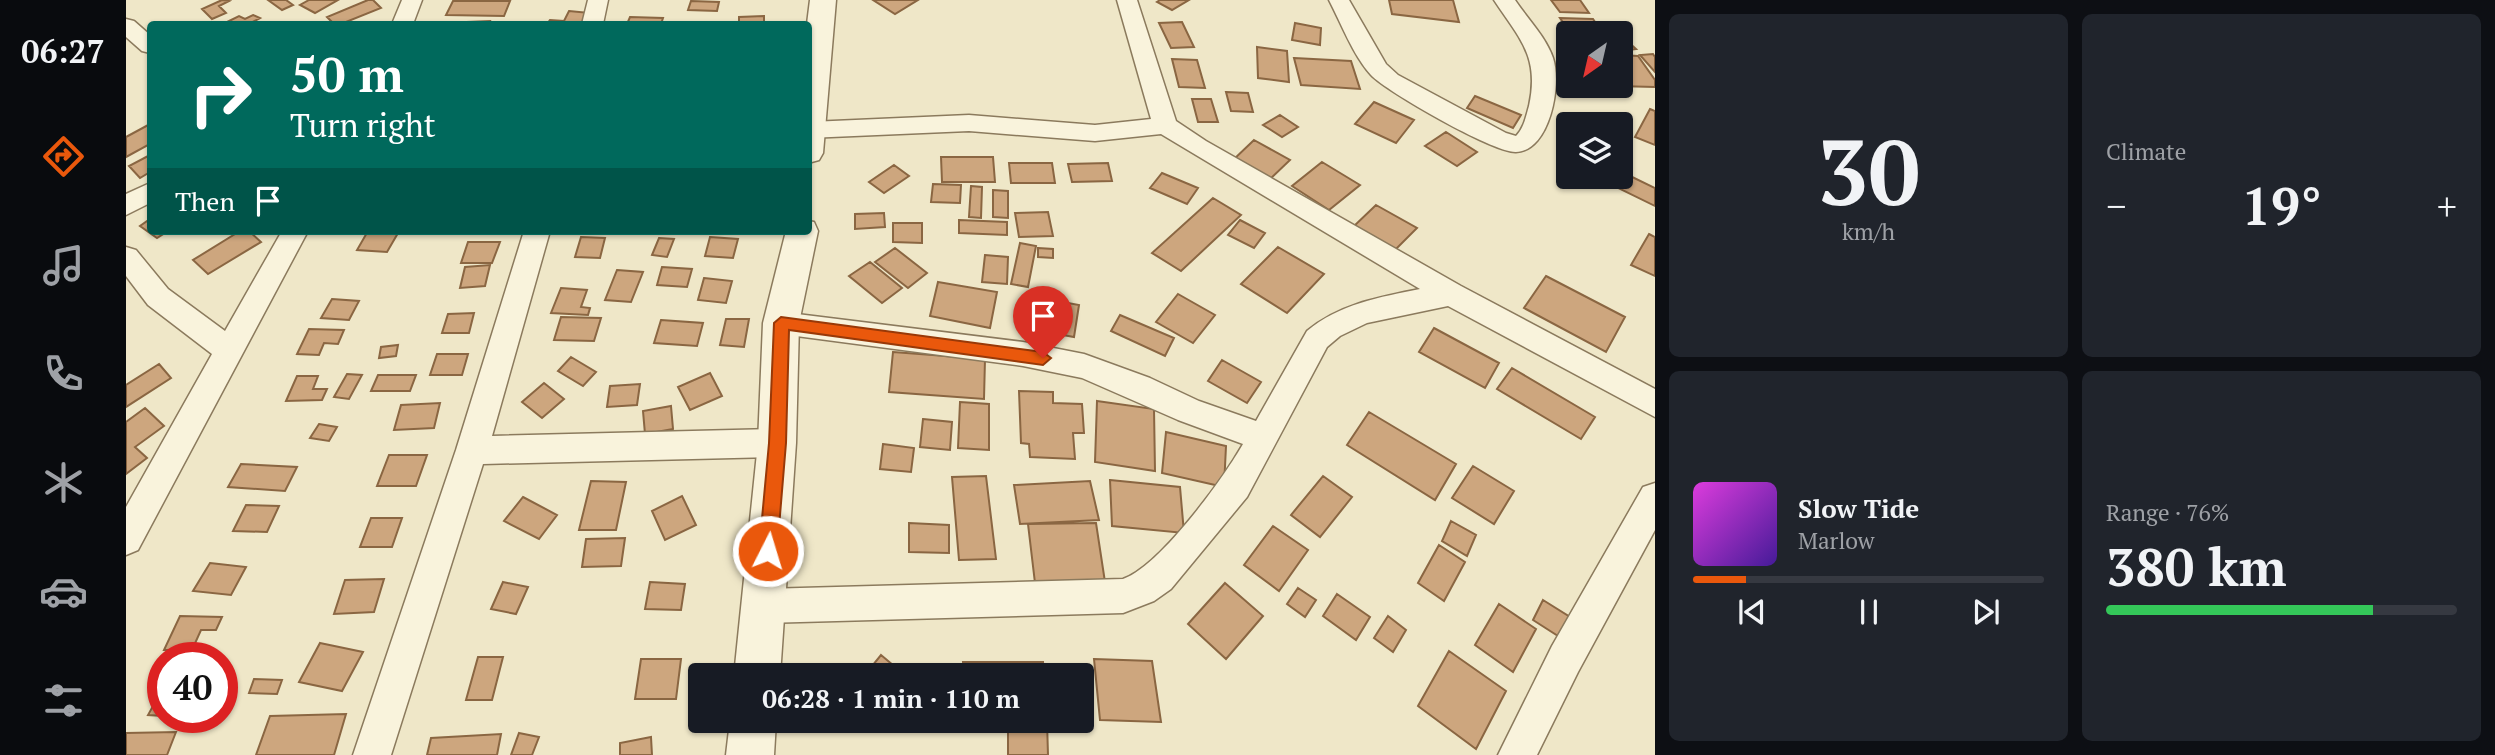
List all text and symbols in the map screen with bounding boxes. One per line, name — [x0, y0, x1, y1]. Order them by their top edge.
north arrow — [1556, 21, 1633, 98]
map controls — [1556, 21, 1633, 189]
text: 06:27 — [21, 30, 105, 72]
text: 50 m — [290, 41, 404, 106]
icon: right — [175, 49, 266, 140]
text: Turn right — [290, 104, 436, 146]
text: 30 — [1817, 110, 1920, 231]
button: layers — [1556, 112, 1633, 189]
icon: directions — [39, 132, 88, 181]
text: Climate — [2106, 136, 2186, 167]
text: 19° — [2241, 171, 2322, 240]
text: − — [2106, 181, 2126, 231]
text: + — [2437, 181, 2457, 231]
icon: arrive — [249, 182, 287, 220]
text: Then — [175, 184, 235, 218]
text: km/h — [1842, 216, 1895, 247]
icon: music — [39, 241, 88, 290]
pin — [1013, 286, 1073, 358]
icon: arrive — [1024, 297, 1062, 335]
icon: phone — [39, 349, 88, 398]
icon: climate — [39, 458, 88, 507]
text: Slow Tide — [1798, 491, 1919, 525]
text: Range · 76% — [2106, 497, 2229, 528]
position arrow — [731, 514, 805, 588]
text: Marlow — [1798, 525, 1875, 556]
text: 380 km — [2106, 532, 2287, 601]
icon: car — [39, 567, 88, 616]
icon: previous — [1733, 593, 1771, 631]
icon: pause — [1850, 593, 1888, 631]
icon: next — [1967, 593, 2005, 631]
speed limit sign: 40 — [147, 642, 238, 733]
icon: filters — [39, 676, 88, 725]
text: 06:28 · 1 min · 110 m — [762, 681, 1020, 715]

